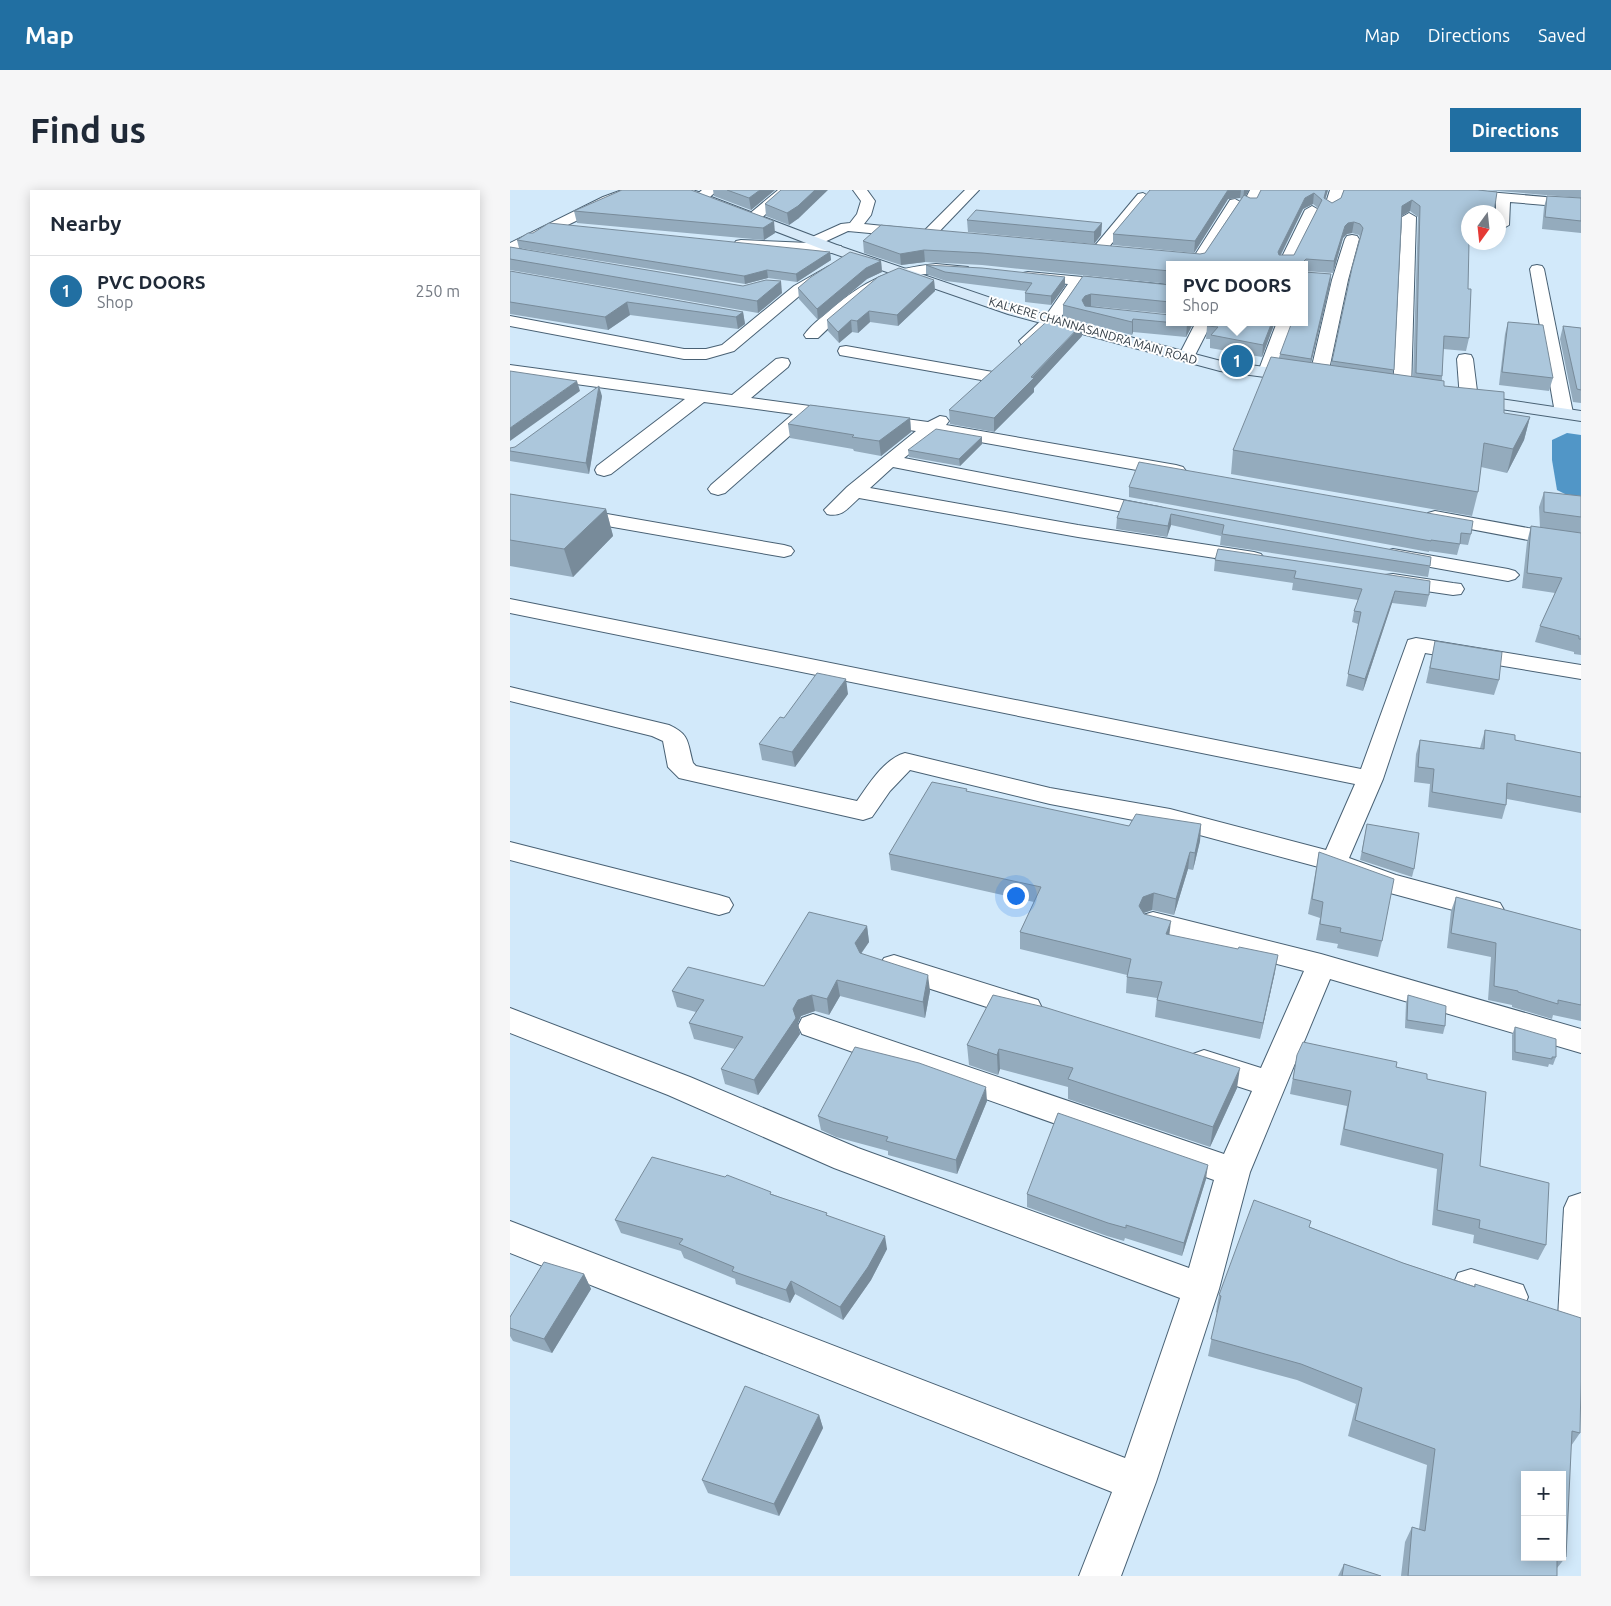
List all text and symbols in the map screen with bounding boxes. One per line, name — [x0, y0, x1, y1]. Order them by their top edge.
text: Map — [25, 22, 74, 49]
text: Map — [1364, 25, 1400, 45]
text: Directions — [1428, 25, 1510, 45]
text: Saved — [1538, 25, 1586, 45]
button: Directions — [1450, 108, 1581, 152]
text: Find us — [30, 110, 146, 150]
north arrow — [1461, 205, 1506, 250]
text: Nearby — [50, 211, 121, 235]
popup — [1166, 261, 1308, 326]
text: PVC DOORS — [97, 271, 206, 293]
text: PVC DOORS — [1183, 274, 1291, 296]
text: 1 — [61, 282, 71, 300]
text: 250 m — [415, 282, 460, 300]
text: Shop — [97, 293, 133, 311]
street label: KALKERE CHANNASANDRA MAIN ROAD — [987, 294, 1199, 367]
text: Shop — [1183, 296, 1219, 314]
pin: 1 — [1221, 342, 1253, 380]
your location — [1003, 883, 1029, 909]
map controls — [1521, 1471, 1566, 1561]
button: + — [1521, 1471, 1566, 1516]
button: − — [1521, 1516, 1566, 1561]

